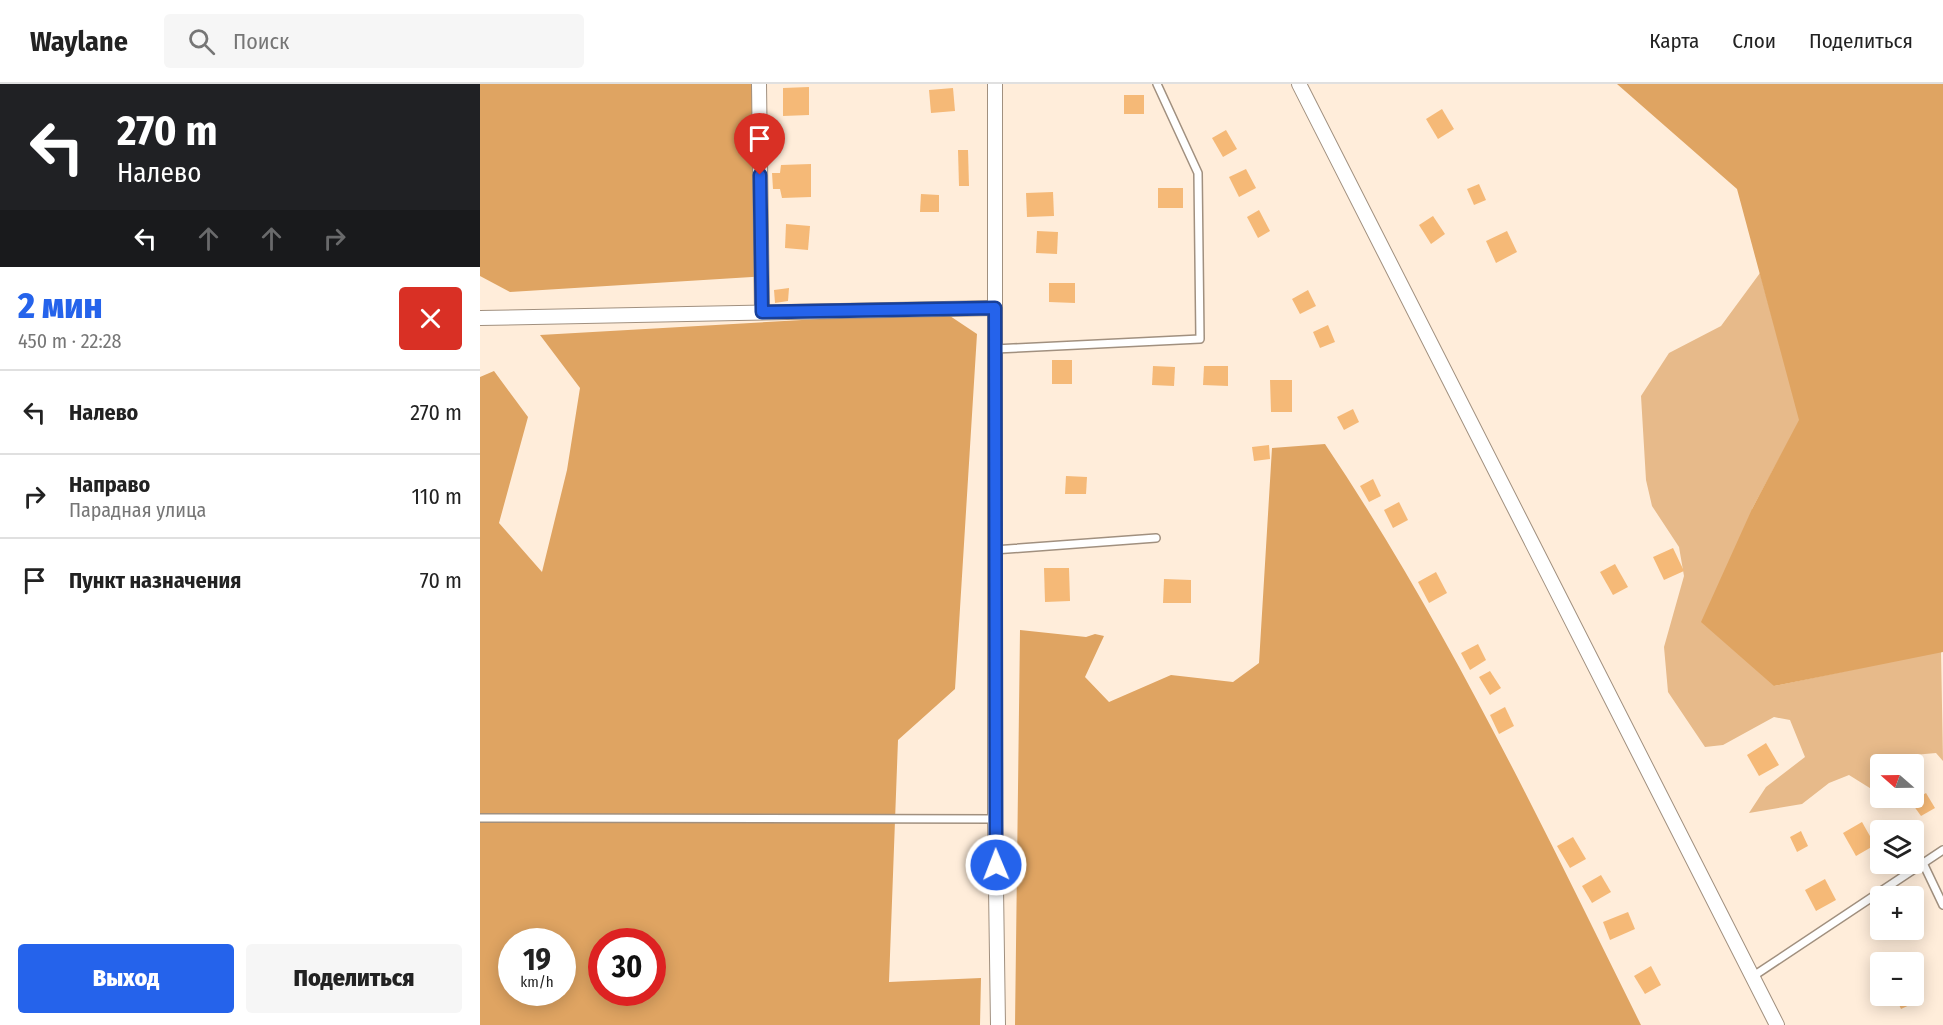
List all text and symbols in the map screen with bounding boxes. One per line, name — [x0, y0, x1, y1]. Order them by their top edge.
search box — [164, 14, 584, 68]
text: Waylane — [30, 25, 128, 58]
icon: search — [185, 25, 218, 58]
text: Поиск — [233, 28, 289, 55]
text: Карта — [1649, 28, 1699, 54]
text: Слои — [1732, 28, 1776, 54]
text: Поделиться — [1809, 28, 1913, 54]
text: 270 m — [117, 106, 217, 156]
icon: left — [18, 108, 96, 186]
pin — [734, 113, 785, 175]
icon: arrive — [743, 122, 776, 155]
text: Налево — [117, 157, 201, 189]
icon: left — [129, 222, 162, 255]
icon: ahead — [192, 222, 225, 255]
icon: ahead — [255, 222, 288, 255]
icon: right — [318, 222, 351, 255]
text: 2 мин — [18, 284, 103, 328]
button: close — [399, 287, 462, 350]
text: 450 m · 22:28 — [18, 329, 122, 353]
icon: left — [18, 396, 51, 429]
text: Налево — [69, 399, 138, 426]
text: 270 m — [410, 399, 462, 426]
text: Направо — [69, 471, 150, 498]
icon: right — [18, 480, 51, 513]
text: 110 m — [412, 483, 462, 510]
text: Парадная улица — [69, 498, 206, 522]
icon: arrive — [18, 564, 51, 597]
text: Пункт назначения — [69, 567, 241, 594]
text: 70 m — [420, 567, 462, 594]
north arrow — [1870, 754, 1924, 808]
map controls — [1870, 754, 1924, 1006]
button: layers — [1870, 820, 1924, 874]
position arrow — [964, 833, 1028, 897]
button: + — [1870, 886, 1924, 940]
speed limit sign: 30 — [588, 928, 666, 1006]
text: 19 — [523, 942, 551, 978]
button: Выход — [18, 944, 234, 1013]
button: Поделиться — [246, 944, 462, 1013]
button: − — [1870, 952, 1924, 1006]
text: km/h — [520, 973, 554, 991]

